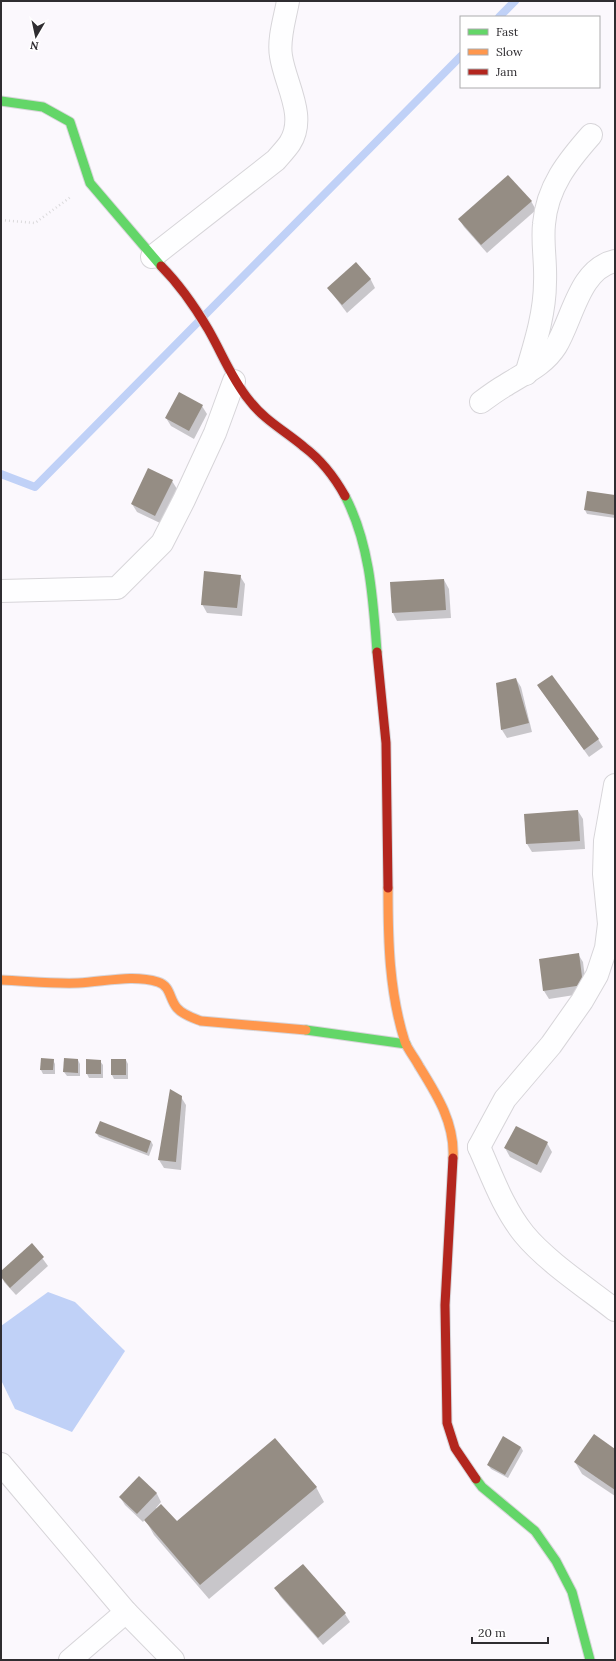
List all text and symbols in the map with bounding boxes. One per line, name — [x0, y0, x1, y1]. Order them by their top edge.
north arrow — [16, 16, 56, 56]
legend — [460, 16, 600, 88]
text: Fast — [496, 24, 519, 39]
text: N — [29, 38, 40, 53]
text: Slow — [496, 44, 523, 59]
text: Jam — [495, 64, 517, 79]
scale bar — [472, 1619, 548, 1645]
text: 20 m — [478, 1625, 506, 1640]

